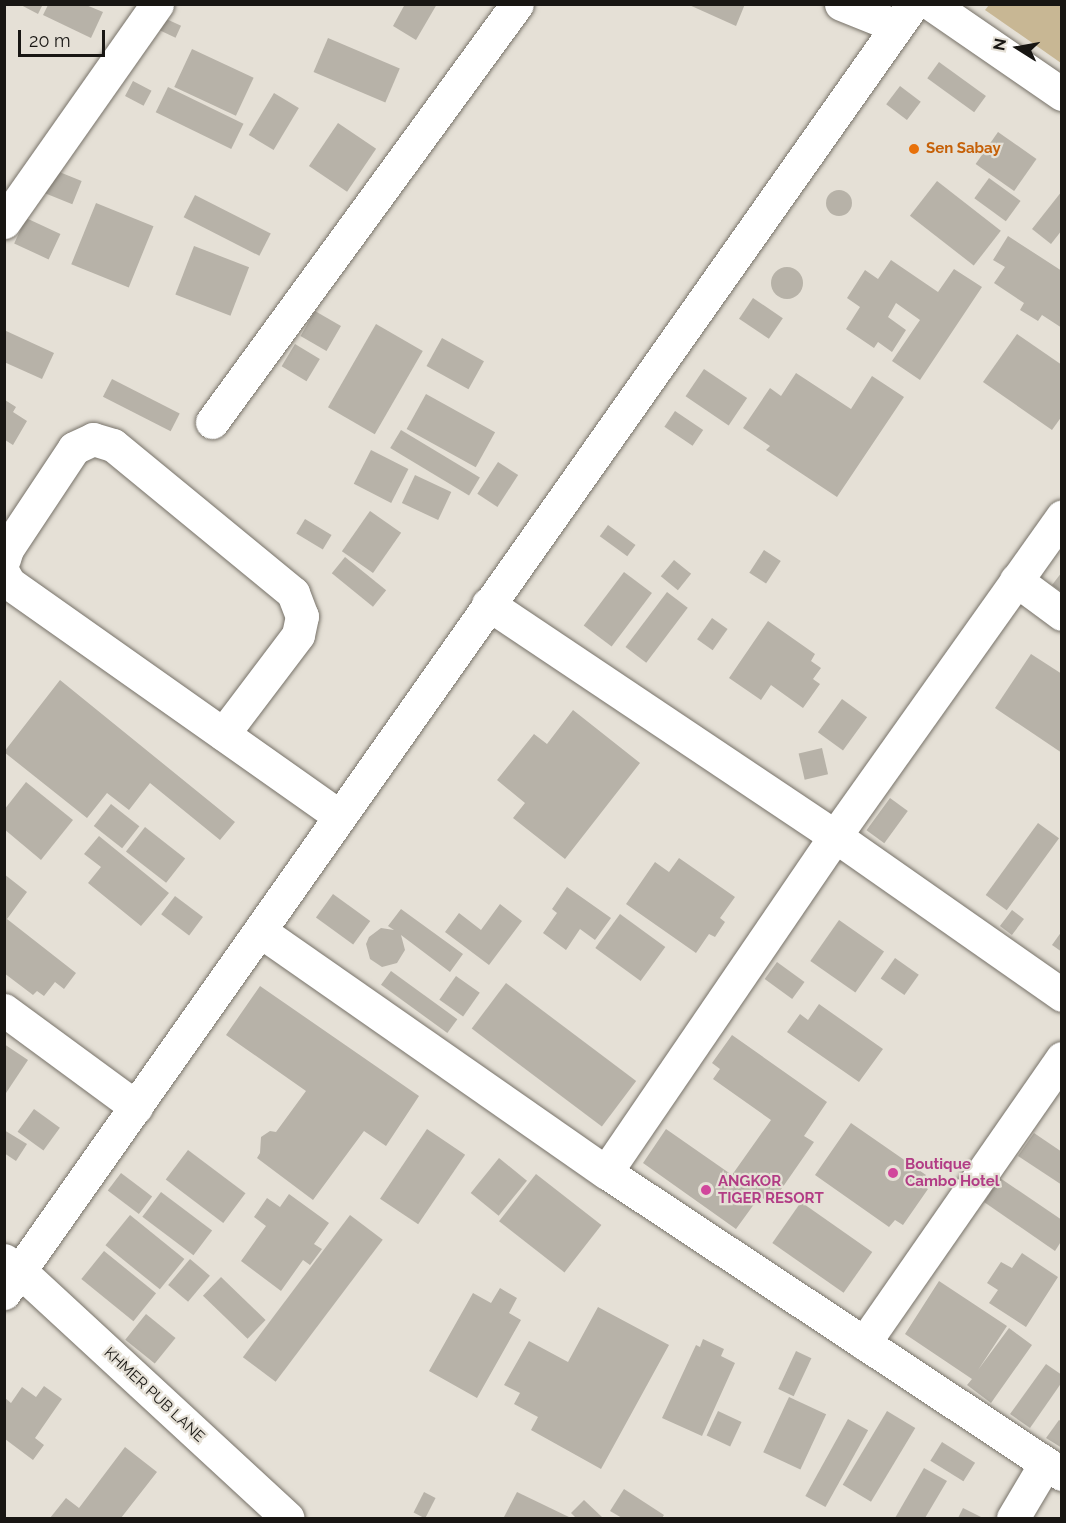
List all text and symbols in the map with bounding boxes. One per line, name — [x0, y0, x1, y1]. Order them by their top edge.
scale bar — [21, 18, 108, 56]
north arrow — [988, 18, 1048, 78]
text: 20 m — [29, 30, 71, 51]
text: N — [989, 37, 1010, 52]
place label: Sen Sabay — [926, 140, 1001, 158]
marker: Sen Sabay — [907, 142, 921, 156]
place label: Boutique Cambo Hotel — [905, 1155, 999, 1190]
marker: Boutique Cambo Hotel — [886, 1166, 900, 1180]
place label: ANGKOR TIGER RESORT — [718, 1172, 824, 1207]
marker: ANGKOR TIGER RESORT — [699, 1183, 713, 1197]
street label: KHMER PUB LANE — [100, 1344, 208, 1446]

